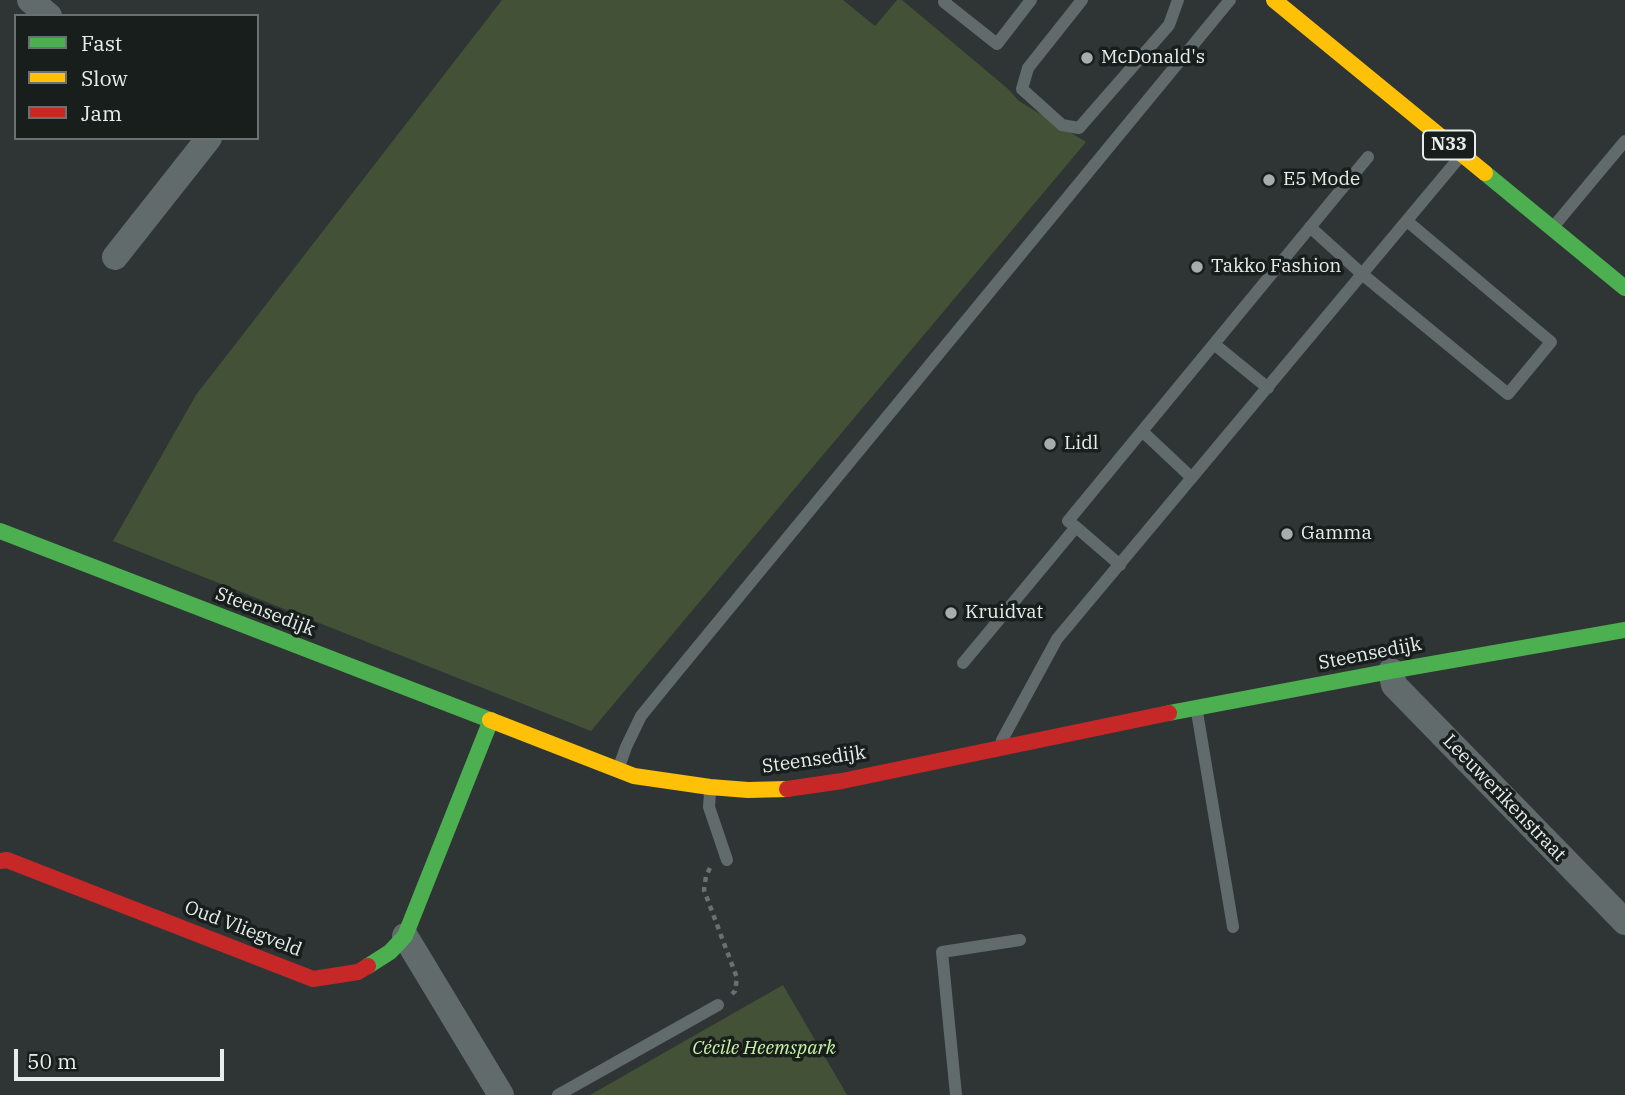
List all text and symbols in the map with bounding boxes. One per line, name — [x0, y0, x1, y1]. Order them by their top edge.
legend — [14, 14, 259, 140]
text: Fast — [81, 29, 122, 57]
place label: McDonald's — [1101, 47, 1205, 69]
marker: McDonald's — [1079, 50, 1095, 66]
text: Slow — [81, 64, 128, 92]
text: Jam — [81, 99, 122, 127]
road number: N33 — [1423, 130, 1475, 160]
place label: E5 Mode — [1283, 169, 1360, 191]
marker: E5 Mode — [1261, 172, 1277, 188]
place label: Takko Fashion — [1211, 256, 1342, 278]
marker: Takko Fashion — [1189, 259, 1205, 275]
place label: Lidl — [1064, 433, 1099, 455]
marker: Lidl — [1042, 436, 1058, 452]
place label: Gamma — [1301, 523, 1372, 545]
marker: Gamma — [1279, 526, 1295, 542]
street label: Steensedijk — [212, 583, 318, 641]
place label: Kruidvat — [965, 602, 1043, 624]
marker: Kruidvat — [943, 605, 959, 621]
street label: Steensedijk — [1317, 633, 1423, 675]
street label: Leeuwerikenstraat — [1438, 730, 1570, 866]
street label: Steensedijk — [761, 741, 867, 779]
street label: Oud Vliegveld — [181, 896, 305, 962]
scale bar — [18, 1036, 228, 1080]
park label: Cécile Heemspark — [692, 1038, 836, 1060]
text: 50 m — [27, 1047, 77, 1075]

